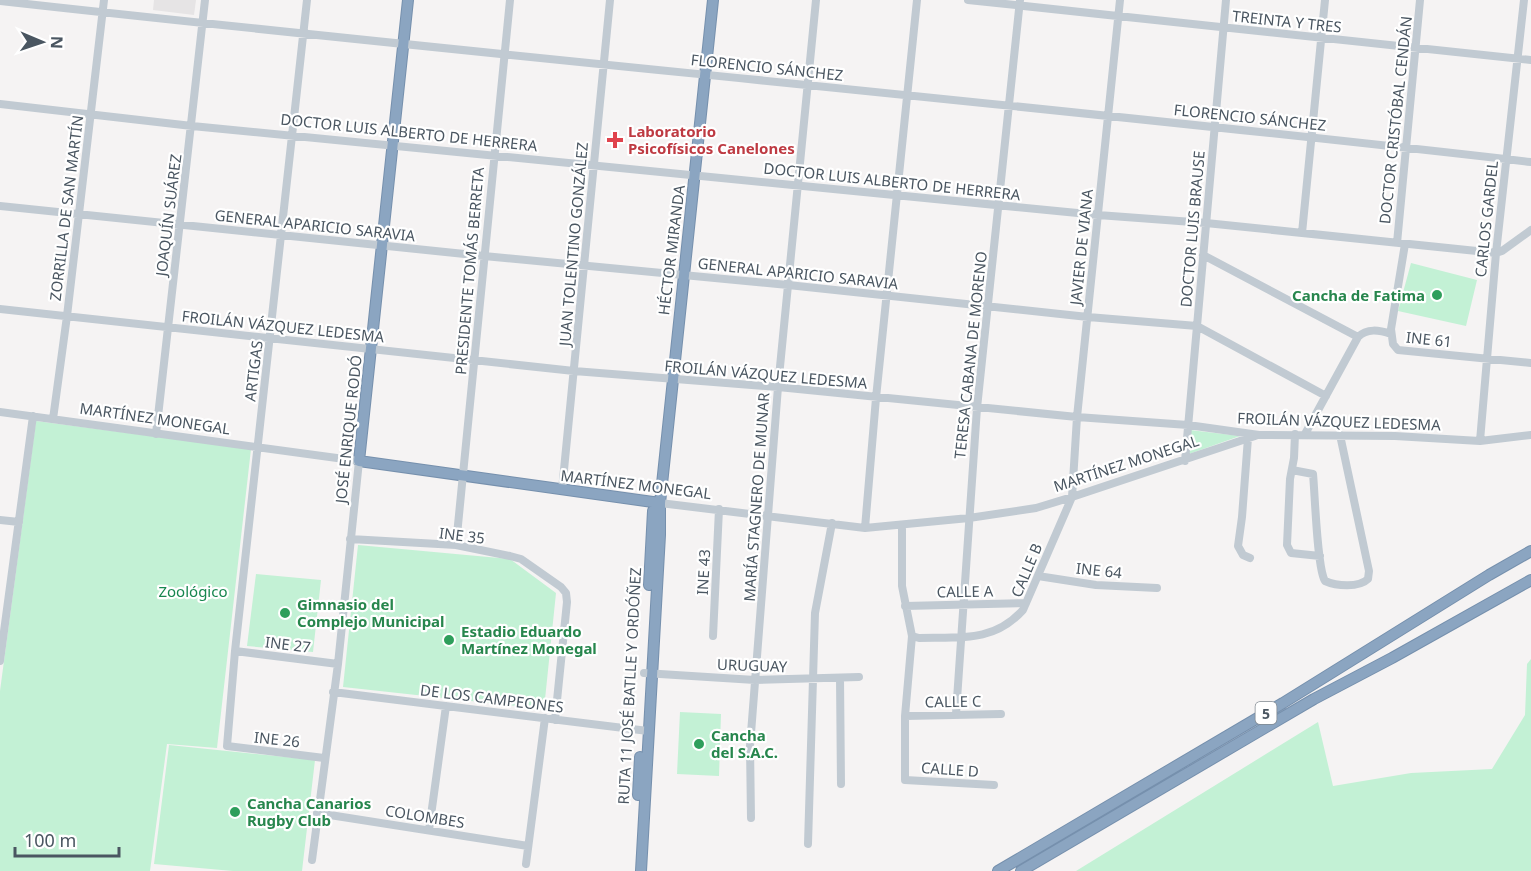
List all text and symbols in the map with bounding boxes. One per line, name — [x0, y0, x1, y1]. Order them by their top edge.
street label: TREINTA Y TRES — [1231, 5, 1343, 37]
north arrow — [12, 12, 72, 72]
street label: DOCTOR CRISTÓBAL CENDÁN — [1374, 15, 1416, 225]
text: N — [46, 36, 68, 49]
street label: FLORENCIO SÁNCHEZ — [690, 49, 844, 85]
street label: FLORENCIO SÁNCHEZ — [1173, 99, 1327, 135]
street label: DOCTOR LUIS ALBERTO DE HERRERA — [280, 109, 539, 155]
street label: ZORRILLA DE SAN MARTÍN — [45, 114, 87, 302]
place label: Laboratorio Psicofísicos Canelones — [628, 121, 795, 158]
marker: Laboratorio Psicofísicos Canelones — [606, 131, 624, 149]
street label: JUAN TOLENTINO GONZÁLEZ — [554, 141, 592, 349]
street label: DOCTOR LUIS BRAUSE — [1175, 150, 1209, 308]
street label: JOAQUÍN SUÁREZ — [150, 153, 185, 279]
street label: DOCTOR LUIS ALBERTO DE HERRERA — [763, 158, 1022, 204]
street label: CARLOS GARDEL — [1470, 160, 1502, 278]
street label: PRESIDENTE TOMÁS BERRETA — [450, 166, 488, 376]
street label: HÉCTOR MIRANDA — [653, 183, 689, 316]
street label: JAVIER DE VIANA — [1065, 188, 1097, 308]
street label: GENERAL APARICIO SARAVIA — [214, 205, 417, 246]
street label: TERESA CABANA DE MORENO — [949, 250, 991, 460]
street label: GENERAL APARICIO SARAVIA — [697, 253, 900, 294]
place label: Cancha de Fatima — [1292, 285, 1425, 305]
marker: Cancha de Fatima — [1430, 288, 1444, 302]
street label: FROILÁN VÁZQUEZ LEDESMA — [181, 305, 386, 347]
street label: INE 61 — [1405, 327, 1453, 351]
street label: ARTIGAS — [239, 339, 267, 403]
street label: JOSÉ ENRIQUE RODÓ — [330, 354, 366, 506]
street label: FROILÁN VÁZQUEZ LEDESMA — [664, 355, 869, 393]
street label: MARÍA STAGNERO DE MUNAR — [739, 391, 773, 602]
street label: MARTÍNEZ MONEGAL — [79, 398, 232, 438]
street label: FROILÁN VÁZQUEZ LEDESMA — [1237, 407, 1441, 435]
street label: MARTÍNEZ MONEGAL — [1051, 430, 1201, 496]
street label: MARTÍNEZ MONEGAL — [560, 465, 713, 503]
street label: INE 35 — [438, 522, 486, 548]
street label: CALLE B — [1006, 540, 1046, 600]
street label: INE 43 — [692, 549, 714, 595]
street label: INE 64 — [1075, 558, 1123, 582]
street label: RUTA 11 JOSÉ BATLLE Y ORDÓÑEZ — [613, 567, 645, 805]
park label: Zoológico — [158, 581, 228, 601]
street label: CALLE A — [937, 581, 994, 601]
place label: Gimnasio del Complejo Municipal — [297, 594, 445, 631]
marker: Gimnasio del Complejo Municipal — [278, 606, 292, 620]
place label: Estadio Eduardo Martínez Monegal — [461, 621, 597, 658]
street label: INE 27 — [264, 631, 312, 657]
marker: Estadio Eduardo Martínez Monegal — [442, 633, 456, 647]
street label: URUGUAY — [717, 654, 788, 676]
street label: DE LOS CAMPEONES — [419, 679, 565, 717]
street label: CALLE C — [925, 690, 982, 711]
road number: 5 — [1256, 702, 1276, 724]
place label: Cancha del S.A.C. — [711, 725, 778, 762]
street label: INE 26 — [253, 727, 301, 751]
marker: Cancha del S.A.C. — [692, 737, 706, 751]
street label: CALLE D — [920, 757, 980, 781]
place label: Cancha Canarios Rugby Club — [247, 793, 371, 830]
street label: COLOMBES — [384, 800, 466, 832]
marker: Cancha Canarios Rugby Club — [228, 805, 242, 819]
scale bar — [15, 820, 118, 858]
text: 100 m — [24, 828, 76, 852]

